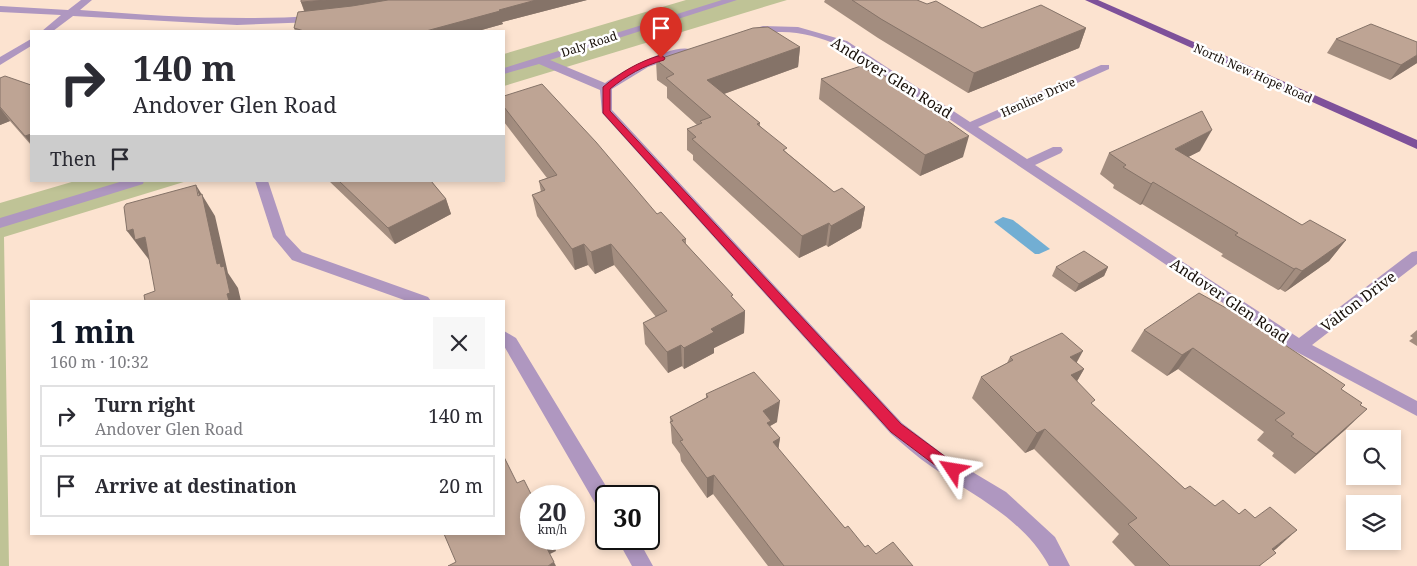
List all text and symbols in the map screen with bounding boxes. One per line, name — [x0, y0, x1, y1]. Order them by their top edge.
pin — [640, 7, 682, 58]
icon: arrive — [647, 14, 675, 42]
street label: Daly Road — [559, 27, 620, 61]
street label: Andover Glen Road — [828, 32, 956, 122]
street label: North New Hope Road — [1191, 39, 1315, 107]
text: 140 m — [133, 44, 236, 91]
icon: right — [50, 50, 115, 115]
street label: Henline Drive — [998, 73, 1078, 121]
text: Andover Glen Road — [133, 89, 337, 119]
icon: arrive — [106, 145, 134, 173]
text: Then — [50, 146, 96, 172]
street label: Andover Glen Road — [1167, 253, 1293, 347]
street label: Valton Drive — [1316, 266, 1400, 336]
text: 1 min — [50, 311, 135, 352]
button: close — [433, 317, 485, 369]
text: 160 m · 10:32 — [50, 351, 149, 373]
text: Turn right — [95, 392, 195, 418]
icon: right — [52, 402, 80, 430]
text: 140 m — [428, 403, 483, 429]
text: Andover Glen Road — [95, 418, 243, 440]
map controls — [1346, 430, 1401, 550]
button: search — [1346, 430, 1401, 485]
position arrow — [926, 443, 978, 495]
icon: arrive — [52, 472, 80, 500]
text: Arrive at destination — [95, 473, 297, 499]
text: 20 m — [439, 473, 483, 499]
speed limit sign: 30 — [595, 485, 660, 550]
text: 20 — [538, 494, 567, 528]
button: layers — [1346, 495, 1401, 550]
text: km/h — [538, 521, 567, 538]

